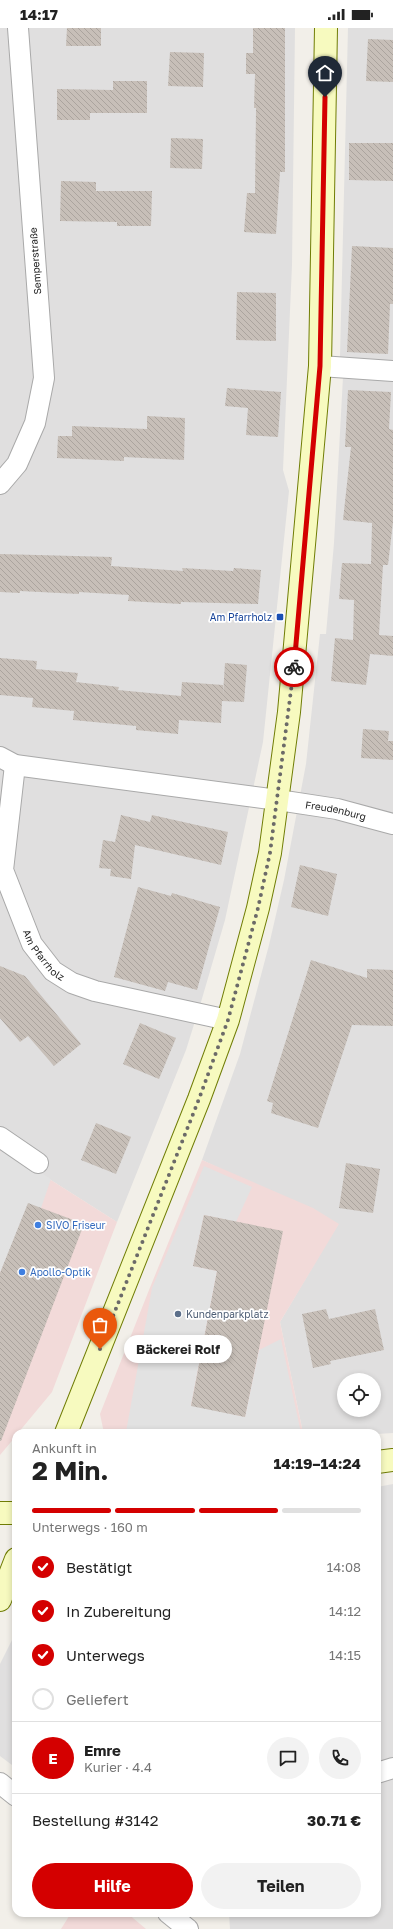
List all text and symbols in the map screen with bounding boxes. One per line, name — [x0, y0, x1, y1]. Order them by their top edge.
text: 14:17 — [20, 5, 58, 23]
pin — [308, 56, 342, 97]
icon: home — [314, 62, 336, 84]
street label: Semperstraße — [27, 227, 43, 295]
place label: Am Pfarrholz — [210, 611, 272, 623]
marker: Am Pfarrholz — [275, 612, 285, 622]
courier — [274, 647, 314, 687]
icon: bike — [283, 656, 305, 678]
street label: Freudenburg — [304, 798, 368, 823]
street label: Am Pfarrholz — [21, 928, 67, 983]
place label: SIVO Friseur — [46, 1219, 106, 1231]
marker: SIVO Friseur — [33, 1220, 43, 1230]
place label: Apollo-Optik — [30, 1266, 91, 1278]
marker: Apollo-Optik — [17, 1267, 27, 1277]
pin — [83, 1308, 117, 1349]
place label: Kundenparkplatz — [186, 1308, 269, 1320]
marker: Kundenparkplatz — [173, 1309, 183, 1319]
icon: bag — [89, 1314, 111, 1336]
callout: Bäckerei Rolf — [124, 1335, 232, 1363]
text: Bäckerei Rolf — [136, 1341, 220, 1357]
map controls — [337, 1373, 381, 1417]
button: locate — [337, 1373, 381, 1417]
text: Ankunft in — [32, 1440, 97, 1456]
text: 14:19–14:24 — [273, 1454, 361, 1472]
text: 2 Min. — [32, 1455, 109, 1486]
text: Unterwegs · 160 m — [32, 1519, 148, 1535]
icon: check — [32, 1556, 54, 1578]
text: Bestätigt — [66, 1558, 132, 1576]
text: 14:08 — [327, 1559, 361, 1575]
icon: check — [32, 1600, 54, 1622]
text: In Zubereitung — [66, 1602, 171, 1620]
text: 14:12 — [329, 1603, 361, 1619]
icon: check — [32, 1644, 54, 1666]
text: Unterwegs — [66, 1646, 145, 1664]
text: 14:15 — [329, 1647, 361, 1663]
text: Geliefert — [66, 1690, 129, 1708]
button: chat — [267, 1737, 309, 1779]
button: phone — [319, 1737, 361, 1779]
text: Emre — [84, 1741, 121, 1759]
text: E — [48, 1749, 58, 1767]
text: Kurier · 4.4 — [84, 1759, 152, 1775]
text: Bestellung #3142 — [32, 1811, 158, 1829]
text: 30.71 € — [307, 1811, 361, 1829]
button: Hilfe — [32, 1863, 193, 1909]
button: Teilen — [201, 1863, 361, 1909]

